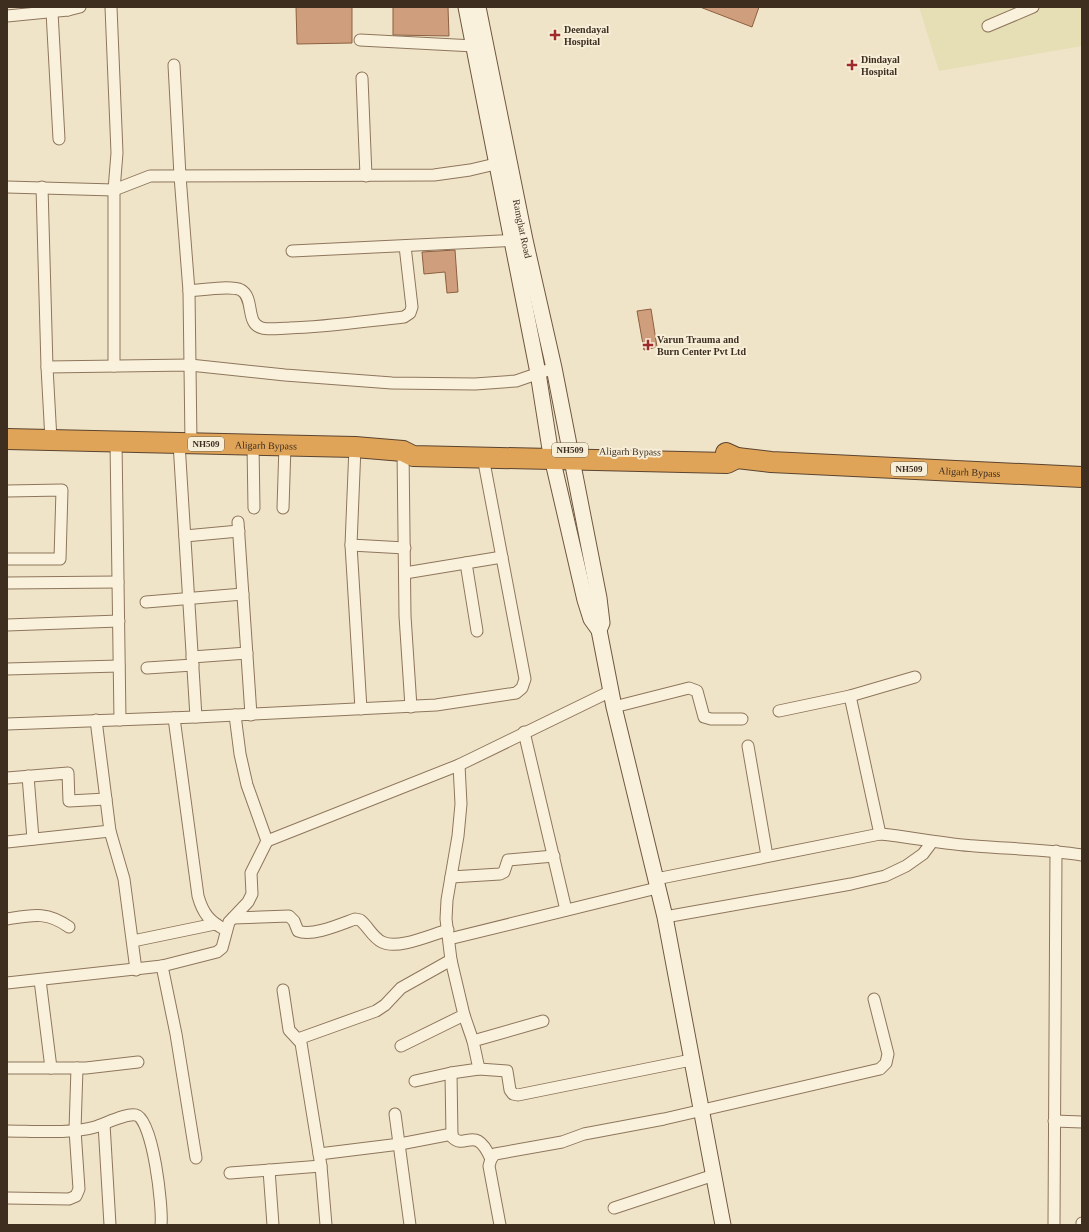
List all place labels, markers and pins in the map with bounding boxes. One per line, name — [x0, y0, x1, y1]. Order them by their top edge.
place label: Deendayal Hospital — [564, 24, 609, 47]
marker: Deendayal Hospital — [549, 29, 561, 41]
place label: Dindayal Hospital — [861, 54, 900, 77]
marker: Dindayal Hospital — [846, 59, 858, 71]
place label: Varun Trauma and Burn Center Pvt Ltd — [657, 334, 746, 357]
marker: Varun Trauma and Burn Center Pvt Ltd — [642, 339, 654, 351]

